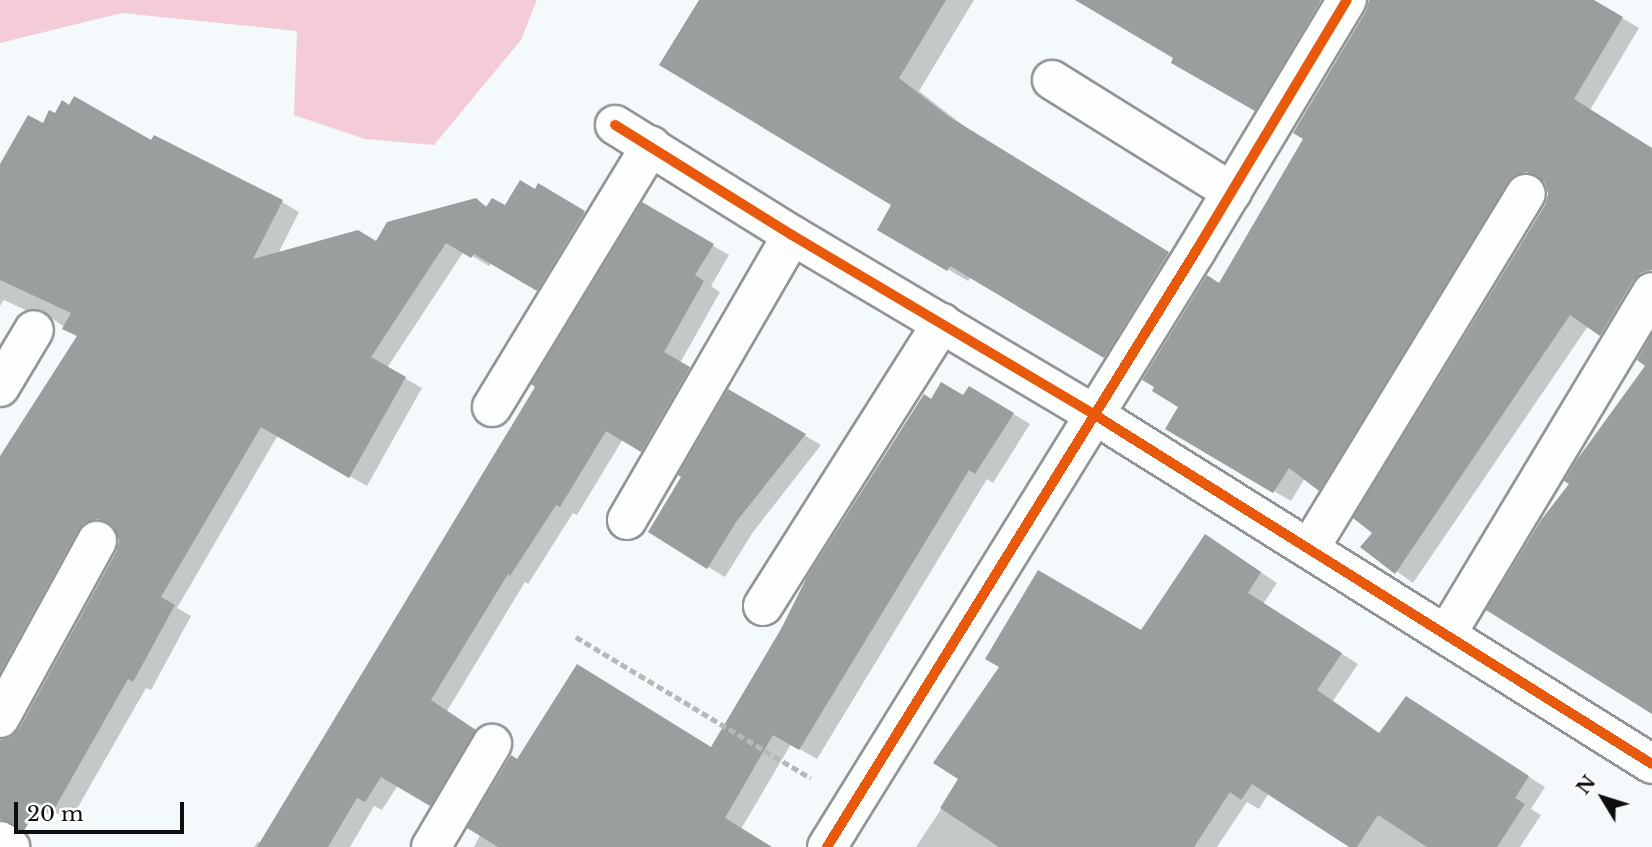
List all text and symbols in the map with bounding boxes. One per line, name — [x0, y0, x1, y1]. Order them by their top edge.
north arrow — [1568, 763, 1638, 833]
text: N — [1571, 771, 1601, 799]
scale bar — [18, 788, 187, 832]
text: 20 m — [27, 801, 84, 827]

